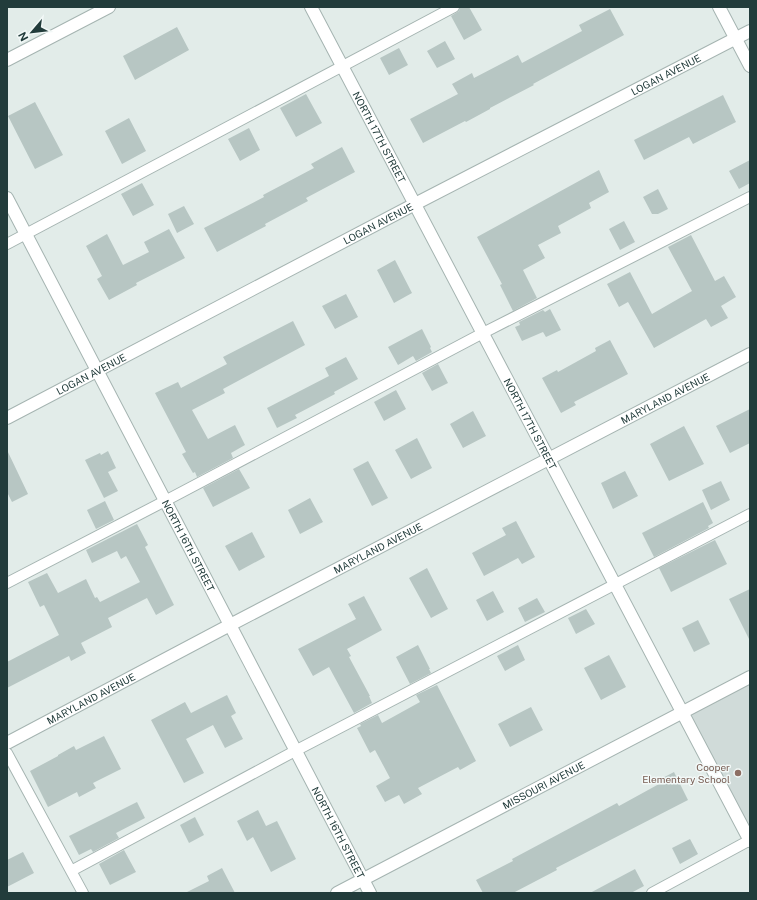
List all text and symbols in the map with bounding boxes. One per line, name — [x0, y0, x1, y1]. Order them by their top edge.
north arrow — [12, 12, 52, 52]
text: N — [16, 30, 30, 43]
street label: LOGAN AVENUE — [629, 51, 703, 97]
street label: NORTH 17TH STREET — [351, 89, 408, 185]
street label: LOGAN AVENUE — [341, 200, 415, 247]
street label: LOGAN AVENUE — [54, 351, 128, 397]
street label: MARYLAND AVENUE — [619, 370, 712, 426]
street label: NORTH 17TH STREET — [501, 376, 559, 472]
street label: NORTH 16TH STREET — [160, 498, 217, 593]
street label: MARYLAND AVENUE — [331, 520, 424, 576]
street label: MARYLAND AVENUE — [45, 670, 137, 727]
street label: MISSOURI AVENUE — [500, 759, 587, 811]
place label: Cooper Elementary School — [642, 761, 730, 785]
marker: Cooper Elementary School — [733, 768, 743, 778]
street label: NORTH 16TH STREET — [310, 785, 367, 881]

